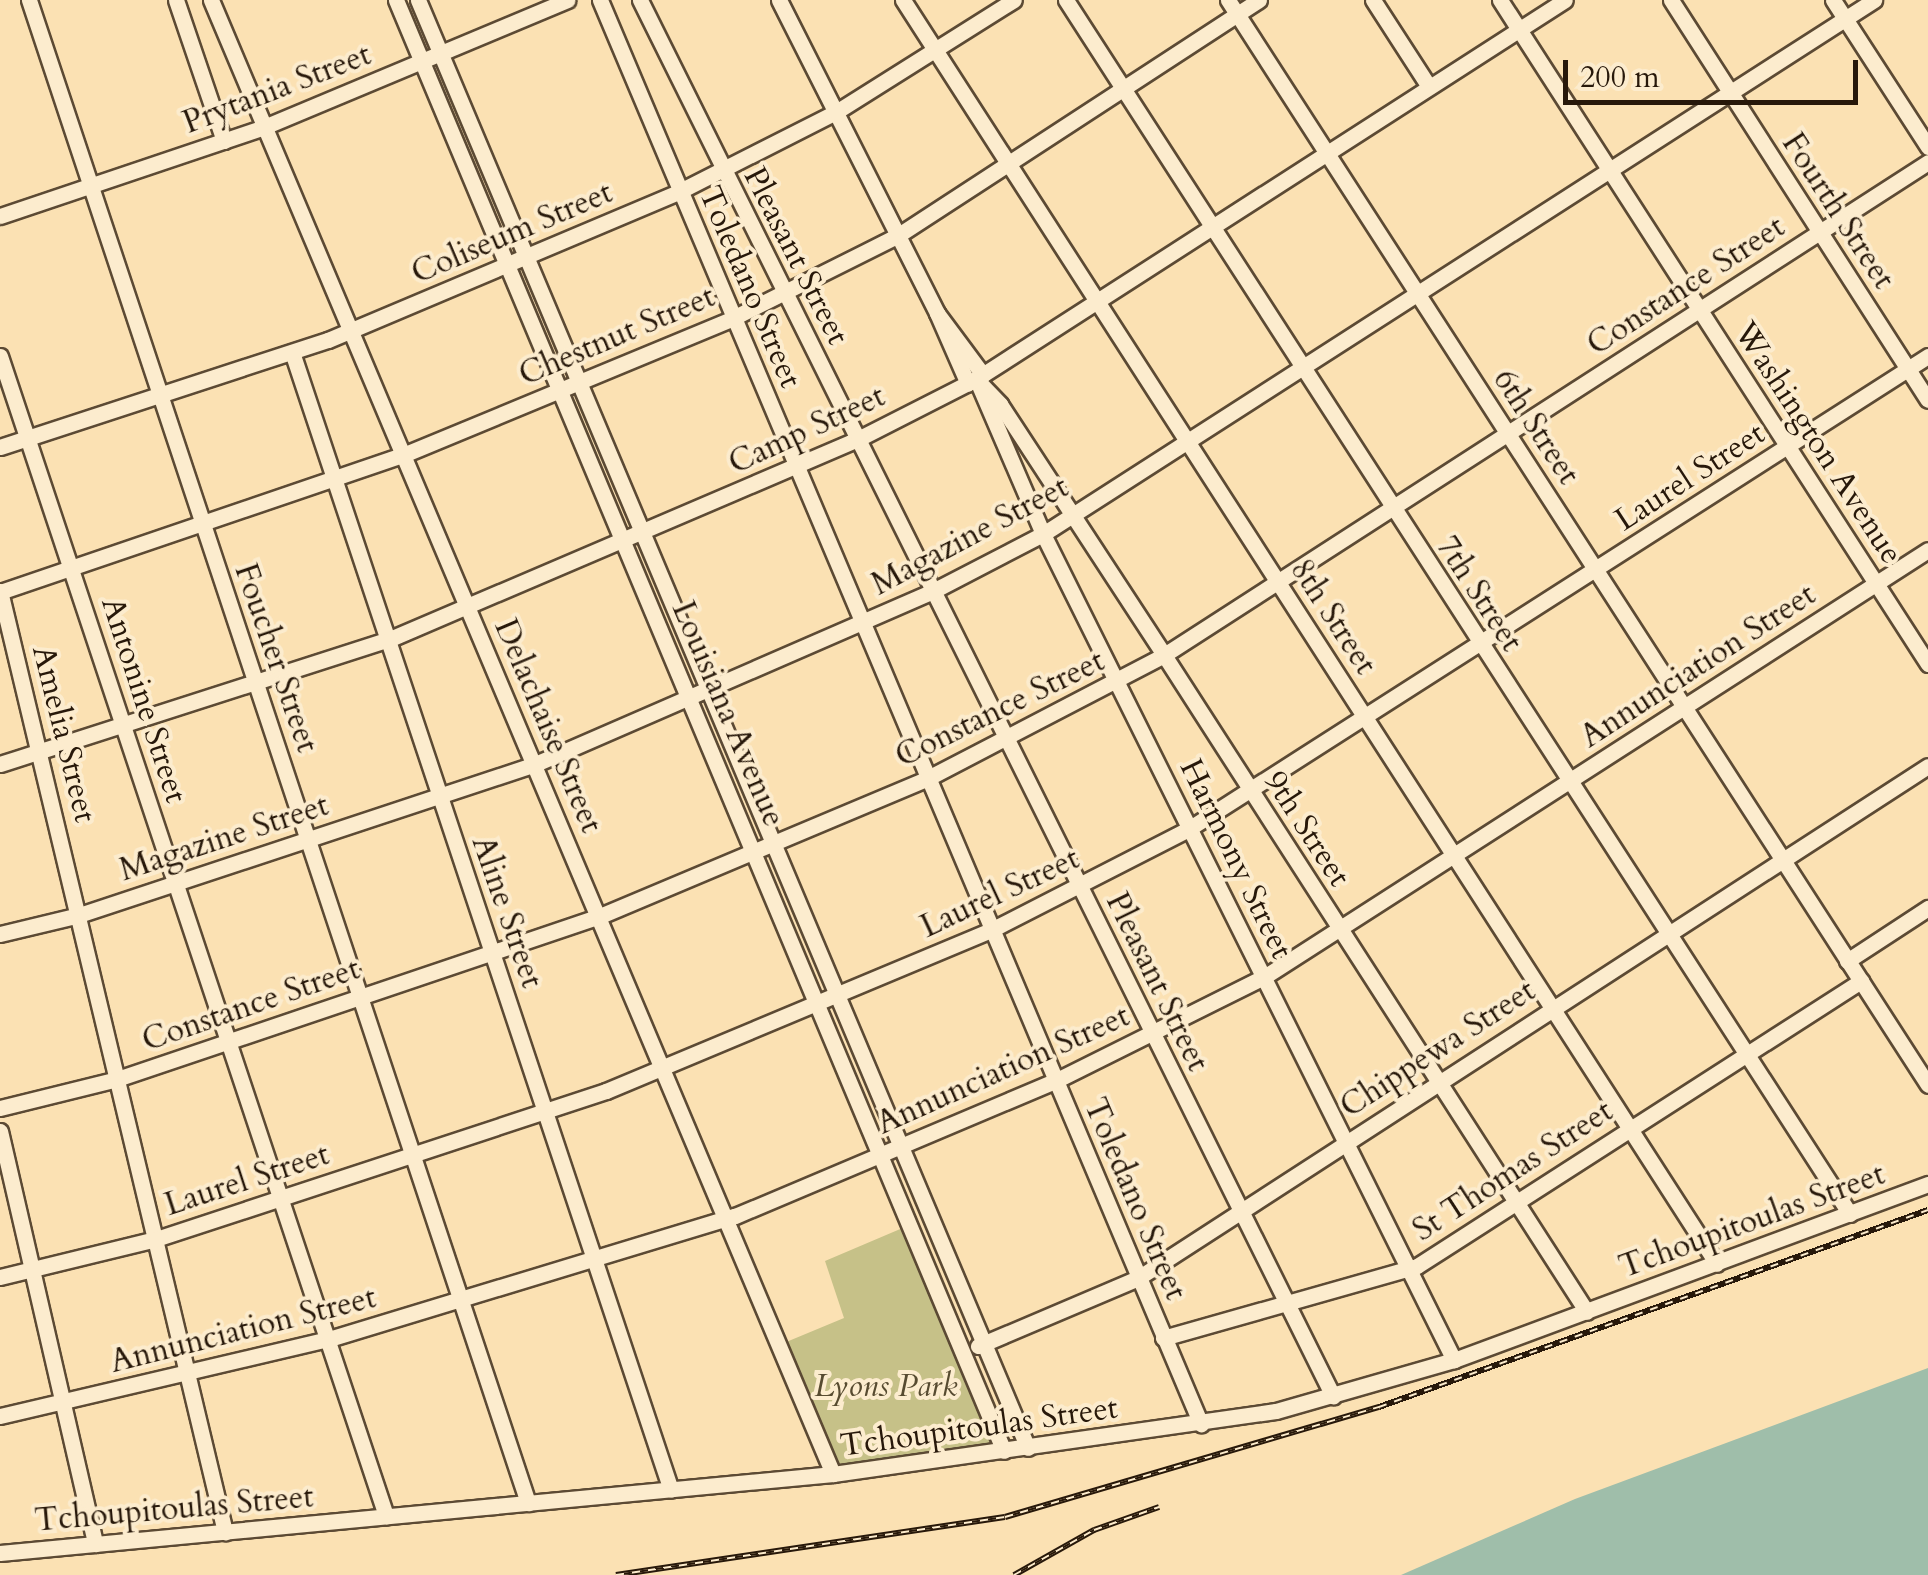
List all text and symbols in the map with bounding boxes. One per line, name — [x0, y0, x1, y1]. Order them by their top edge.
street label: Prytania Street — [178, 36, 376, 142]
scale bar — [1568, 40, 1863, 102]
text: 200 m — [1580, 57, 1660, 98]
street label: Fourth Street — [1773, 126, 1903, 296]
street label: Pleasant Street — [735, 161, 857, 351]
street label: Coliseum Street — [406, 173, 618, 293]
street label: Toledano Street — [690, 180, 810, 394]
street label: Constance Street — [1580, 208, 1792, 364]
street label: Chestnut Street — [513, 278, 721, 394]
street label: Washington Avenue — [1726, 315, 1910, 571]
street label: 6th Street — [1485, 362, 1587, 492]
street label: Camp Street — [723, 377, 891, 483]
street label: Laurel Street — [1608, 414, 1772, 540]
street label: Magazine Street — [865, 468, 1075, 604]
street label: 7th Street — [1428, 529, 1530, 659]
street label: 8th Street — [1282, 552, 1384, 682]
street label: Foucher Street — [226, 559, 326, 757]
street label: Annunciation Street — [1573, 576, 1823, 756]
street label: Antonine Street — [93, 592, 195, 808]
street label: Louisiana Avenue — [663, 596, 793, 832]
street label: Delachaise Street — [486, 613, 610, 839]
street label: Amelia Street — [23, 642, 105, 826]
street label: Constance Street — [889, 642, 1111, 776]
street label: Harmony Street — [1171, 753, 1301, 965]
street label: 9th Street — [1256, 764, 1358, 894]
street label: Magazine Street — [115, 786, 333, 890]
street label: Aline Street — [463, 831, 551, 993]
street label: Laurel Street — [915, 840, 1085, 946]
street label: Pleasant Street — [1097, 886, 1217, 1078]
street label: Constance Street — [137, 950, 365, 1060]
street label: Chippewa Street — [1333, 972, 1543, 1126]
street label: Annunciation Street — [871, 997, 1135, 1143]
street label: Toledano Street — [1075, 1092, 1195, 1306]
street label: St Thomas Street — [1406, 1092, 1620, 1250]
street label: Laurel Street — [160, 1135, 334, 1225]
street label: Tchoupitoulas Street — [1614, 1155, 1890, 1287]
street label: Annunciation Street — [106, 1278, 380, 1382]
park label: Lyons Park — [814, 1367, 958, 1405]
street label: Tchoupitoulas Street — [838, 1389, 1120, 1465]
street label: Tchoupitoulas Street — [33, 1478, 315, 1540]

